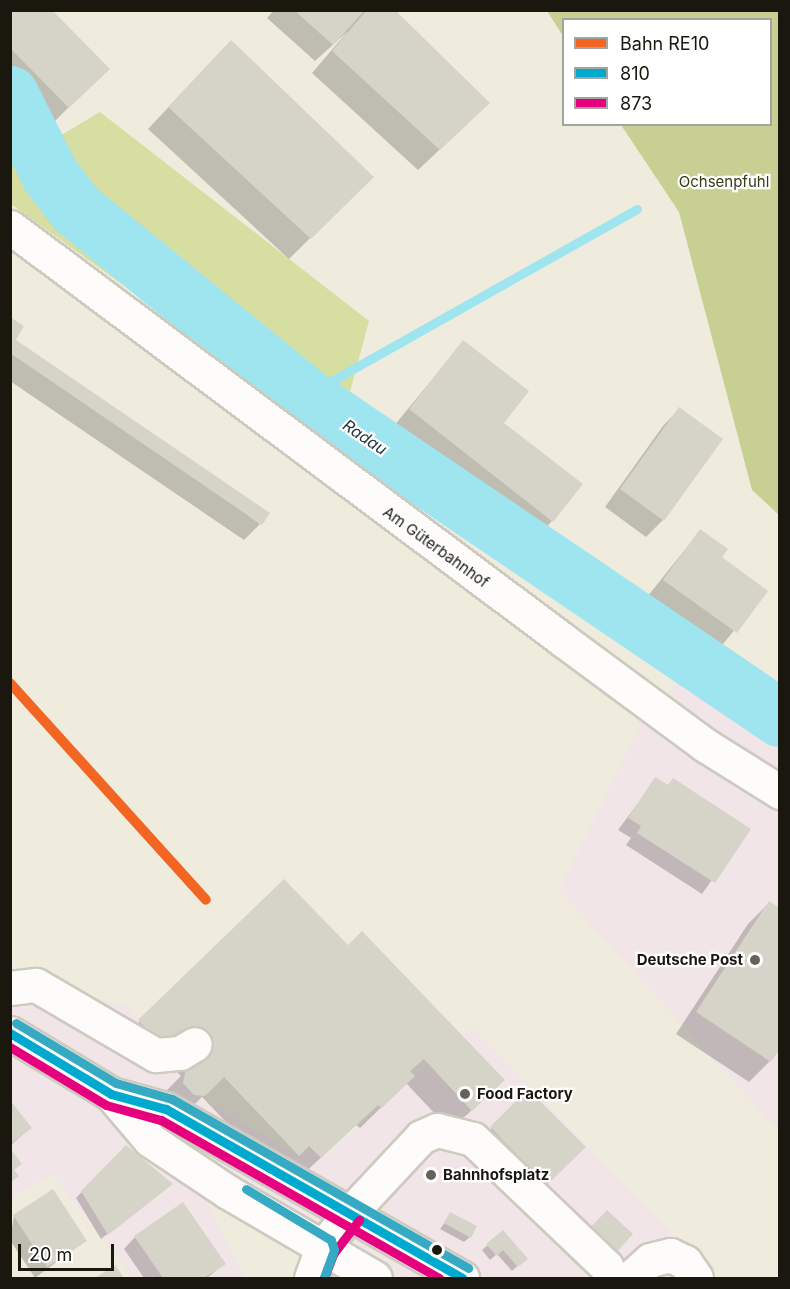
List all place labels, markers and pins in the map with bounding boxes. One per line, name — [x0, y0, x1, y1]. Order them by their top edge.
place label: Deutsche Post — [637, 951, 743, 969]
marker: Deutsche Post — [748, 953, 762, 967]
place label: Food Factory — [477, 1085, 573, 1103]
marker: Food Factory — [458, 1087, 472, 1101]
place label: Bahnhofsplatz — [443, 1166, 549, 1184]
marker: Bahnhofsplatz — [424, 1168, 438, 1182]
unlabelled marker — [431, 1244, 443, 1256]

